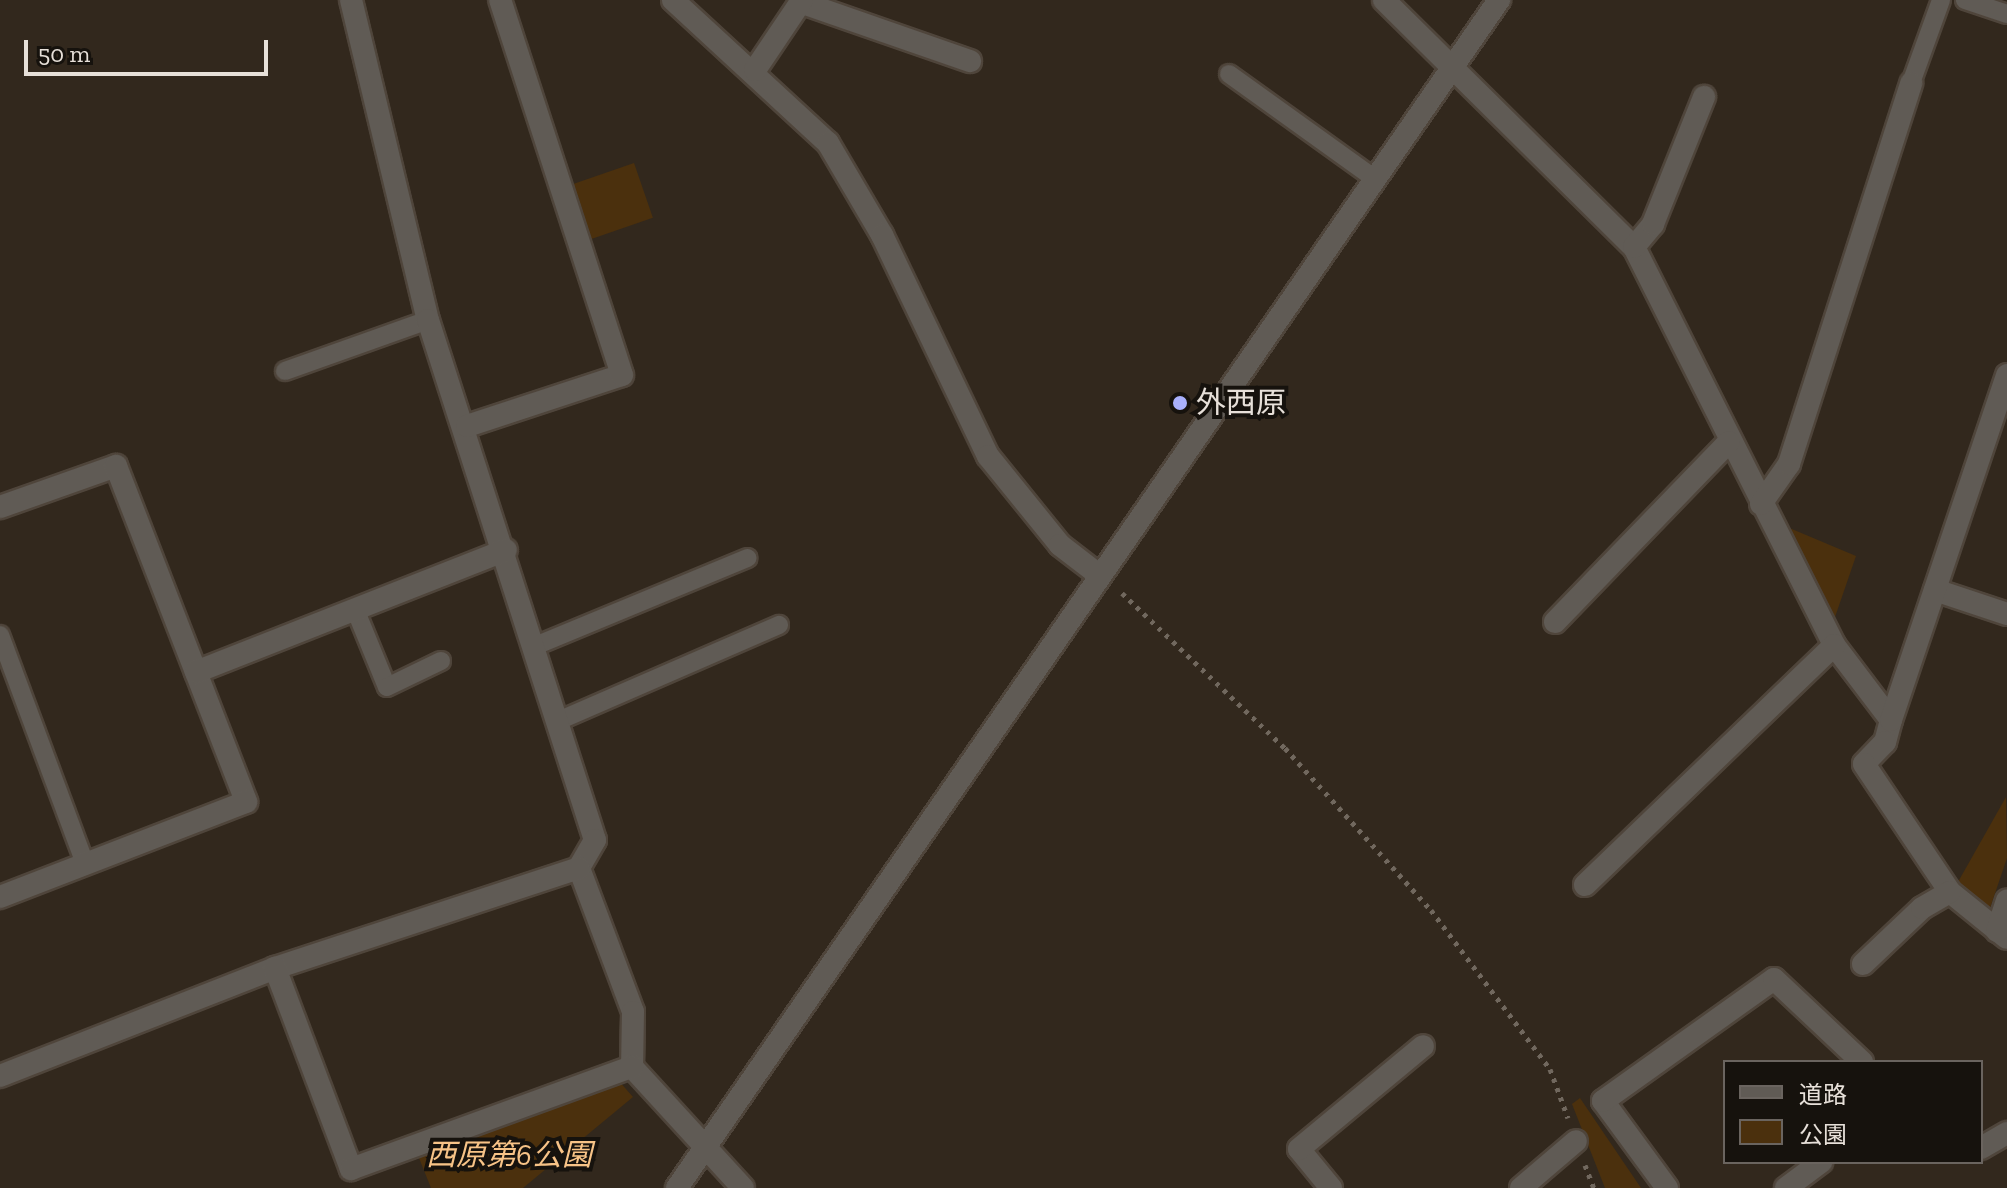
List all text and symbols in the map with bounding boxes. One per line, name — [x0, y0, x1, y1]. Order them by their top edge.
scale bar — [28, 24, 272, 74]
text: 50 m — [38, 39, 90, 68]
place label: 外西原 — [1196, 385, 1286, 421]
marker: 外西原 — [1171, 394, 1189, 412]
legend — [1723, 1060, 1983, 1164]
text: 道路 — [1799, 1080, 1847, 1109]
text: 公園 — [1799, 1120, 1847, 1149]
park label: 西原第6公園 — [426, 1137, 592, 1173]

